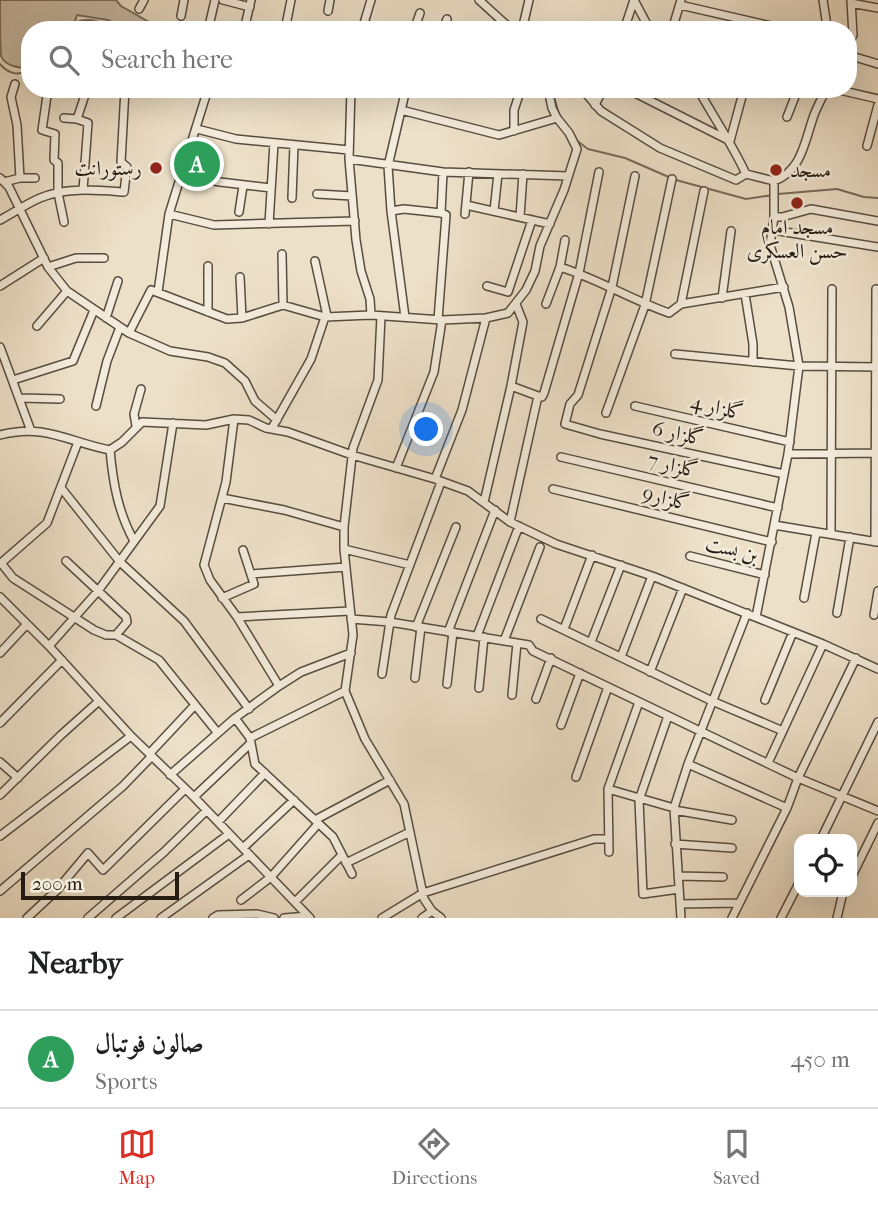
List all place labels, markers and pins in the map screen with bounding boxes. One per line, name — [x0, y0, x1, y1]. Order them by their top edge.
pin: A — [174, 138, 220, 190]
place label: رستورانت — [74, 156, 142, 181]
place label: مسجد — [790, 158, 831, 182]
marker: رستورانت — [148, 160, 164, 176]
marker: مسجد — [768, 162, 784, 178]
marker: مسجد امام حسن العسکری — [789, 195, 805, 211]
place label: مسجد امام حسن العسکری — [747, 215, 847, 265]

